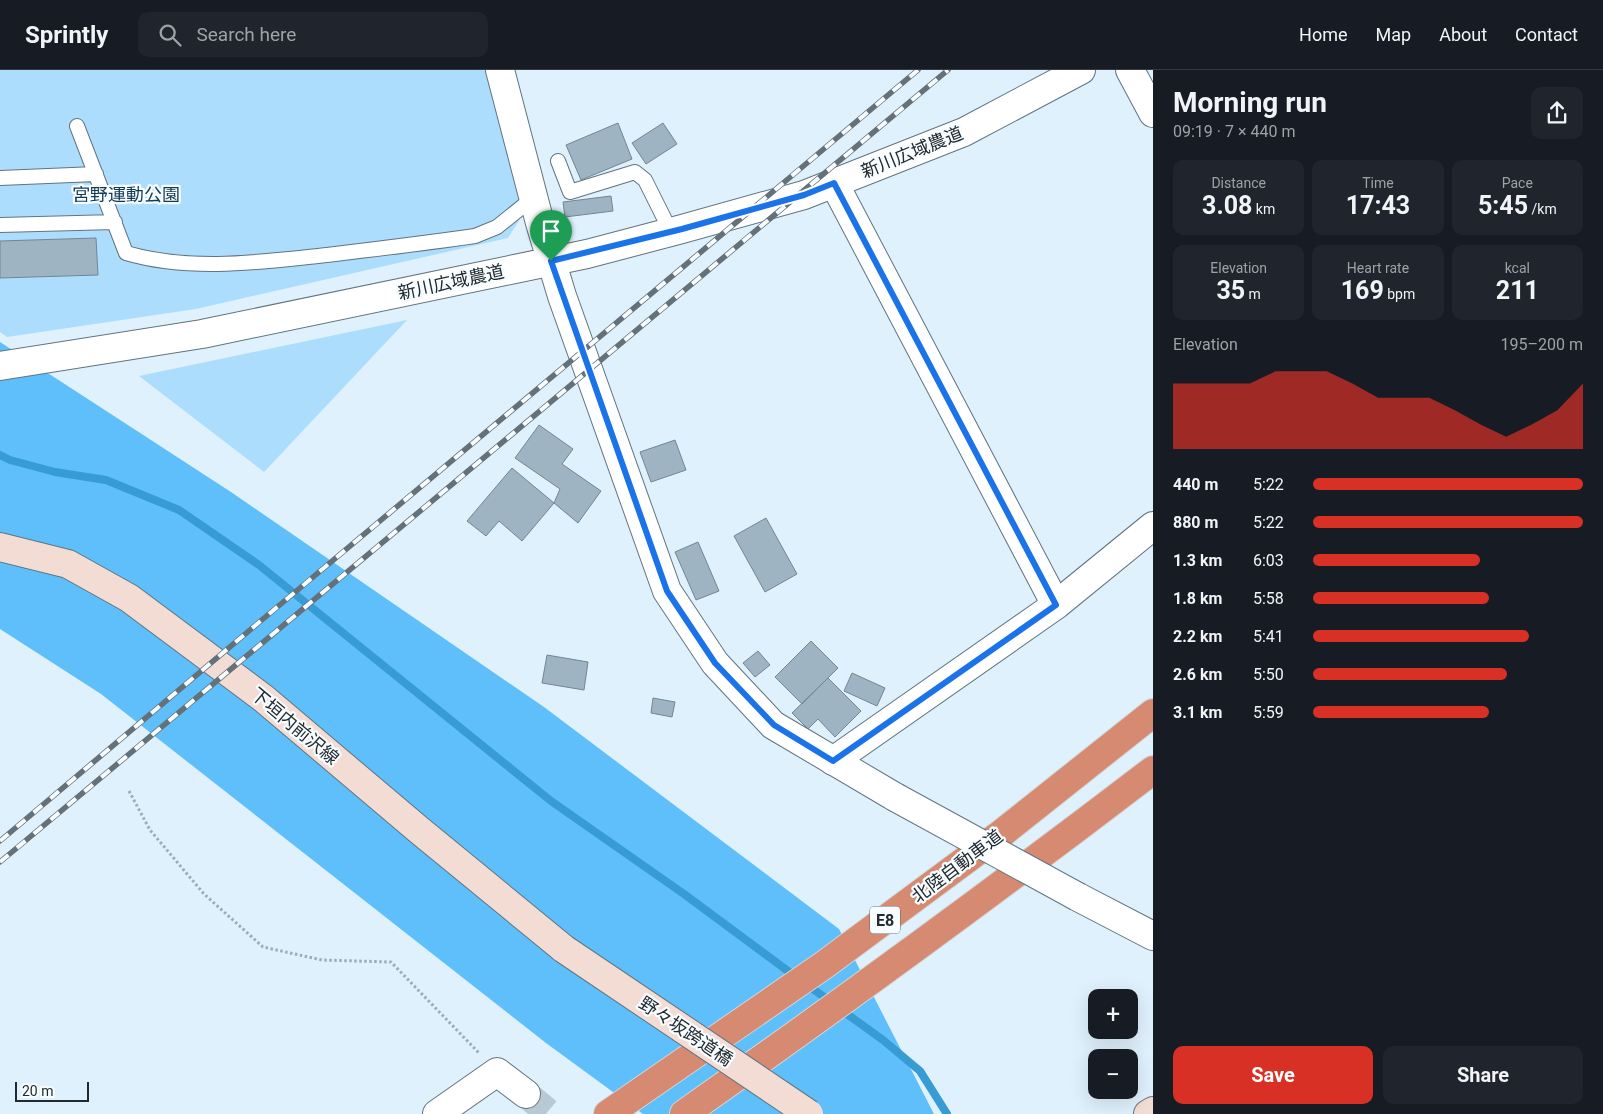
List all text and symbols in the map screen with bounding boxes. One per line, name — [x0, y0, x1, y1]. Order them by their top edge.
search box — [138, 12, 488, 57]
text: Sprintly — [25, 21, 108, 49]
icon: search — [156, 21, 184, 49]
text: Search here — [196, 23, 296, 46]
text: Home — [1299, 24, 1348, 45]
text: Map — [1376, 24, 1411, 45]
text: About — [1439, 24, 1487, 45]
text: Contact — [1515, 24, 1578, 45]
text: Morning run — [1173, 86, 1327, 119]
button: share — [1531, 87, 1583, 139]
street label: 新川広域農道 — [858, 122, 966, 182]
text: 09:19 · 7 × 440 m — [1173, 122, 1295, 141]
text: Distance — [1211, 175, 1266, 191]
text: Time — [1362, 175, 1394, 191]
text: Pace — [1502, 175, 1533, 191]
park label: 宮野運動公園 — [72, 184, 180, 205]
text: 3.08 — [1202, 191, 1252, 220]
text: 17:43 — [1346, 191, 1410, 220]
text: 5:45 — [1478, 191, 1528, 220]
text: km — [1252, 201, 1275, 217]
text: /km — [1528, 201, 1557, 217]
pin — [530, 210, 572, 261]
icon: arrive — [537, 217, 565, 245]
text: Elevation — [1210, 260, 1267, 276]
text: Heart rate — [1347, 260, 1409, 276]
text: kcal — [1505, 260, 1530, 276]
street label: 新川広域農道 — [396, 261, 506, 303]
text: 35 — [1216, 276, 1245, 305]
text: 169 — [1341, 276, 1384, 305]
text: 211 — [1496, 276, 1539, 305]
text: m — [1245, 286, 1261, 302]
text: bpm — [1384, 286, 1415, 302]
text: Elevation — [1173, 335, 1238, 354]
text: 195–200 m — [1501, 335, 1583, 354]
text: 440 m — [1173, 475, 1218, 494]
text: 5:22 — [1253, 475, 1284, 494]
text: 880 m — [1173, 513, 1218, 532]
text: 5:22 — [1253, 513, 1284, 532]
text: 1.3 km — [1173, 551, 1222, 570]
text: 6:03 — [1253, 551, 1284, 570]
text: 1.8 km — [1173, 589, 1222, 608]
text: 5:58 — [1253, 589, 1284, 608]
text: 2.2 km — [1173, 627, 1222, 646]
text: 5:41 — [1253, 627, 1284, 646]
text: 2.6 km — [1173, 665, 1222, 684]
text: 5:50 — [1253, 665, 1284, 684]
street label: 下垣内前沢線 — [247, 683, 343, 769]
text: 3.1 km — [1173, 703, 1222, 722]
text: 5:59 — [1253, 703, 1284, 722]
street label: 北陸自動車道 — [908, 825, 1006, 907]
road number: E8 — [870, 906, 900, 934]
map controls — [1088, 989, 1138, 1099]
button: + — [1088, 989, 1138, 1039]
street label: 野々坂跨道橋 — [635, 992, 737, 1070]
button: Save — [1173, 1046, 1373, 1104]
button: Share — [1383, 1046, 1583, 1104]
button: − — [1088, 1049, 1138, 1099]
scale bar — [15, 1079, 89, 1102]
text: 20 m — [22, 1083, 54, 1099]

